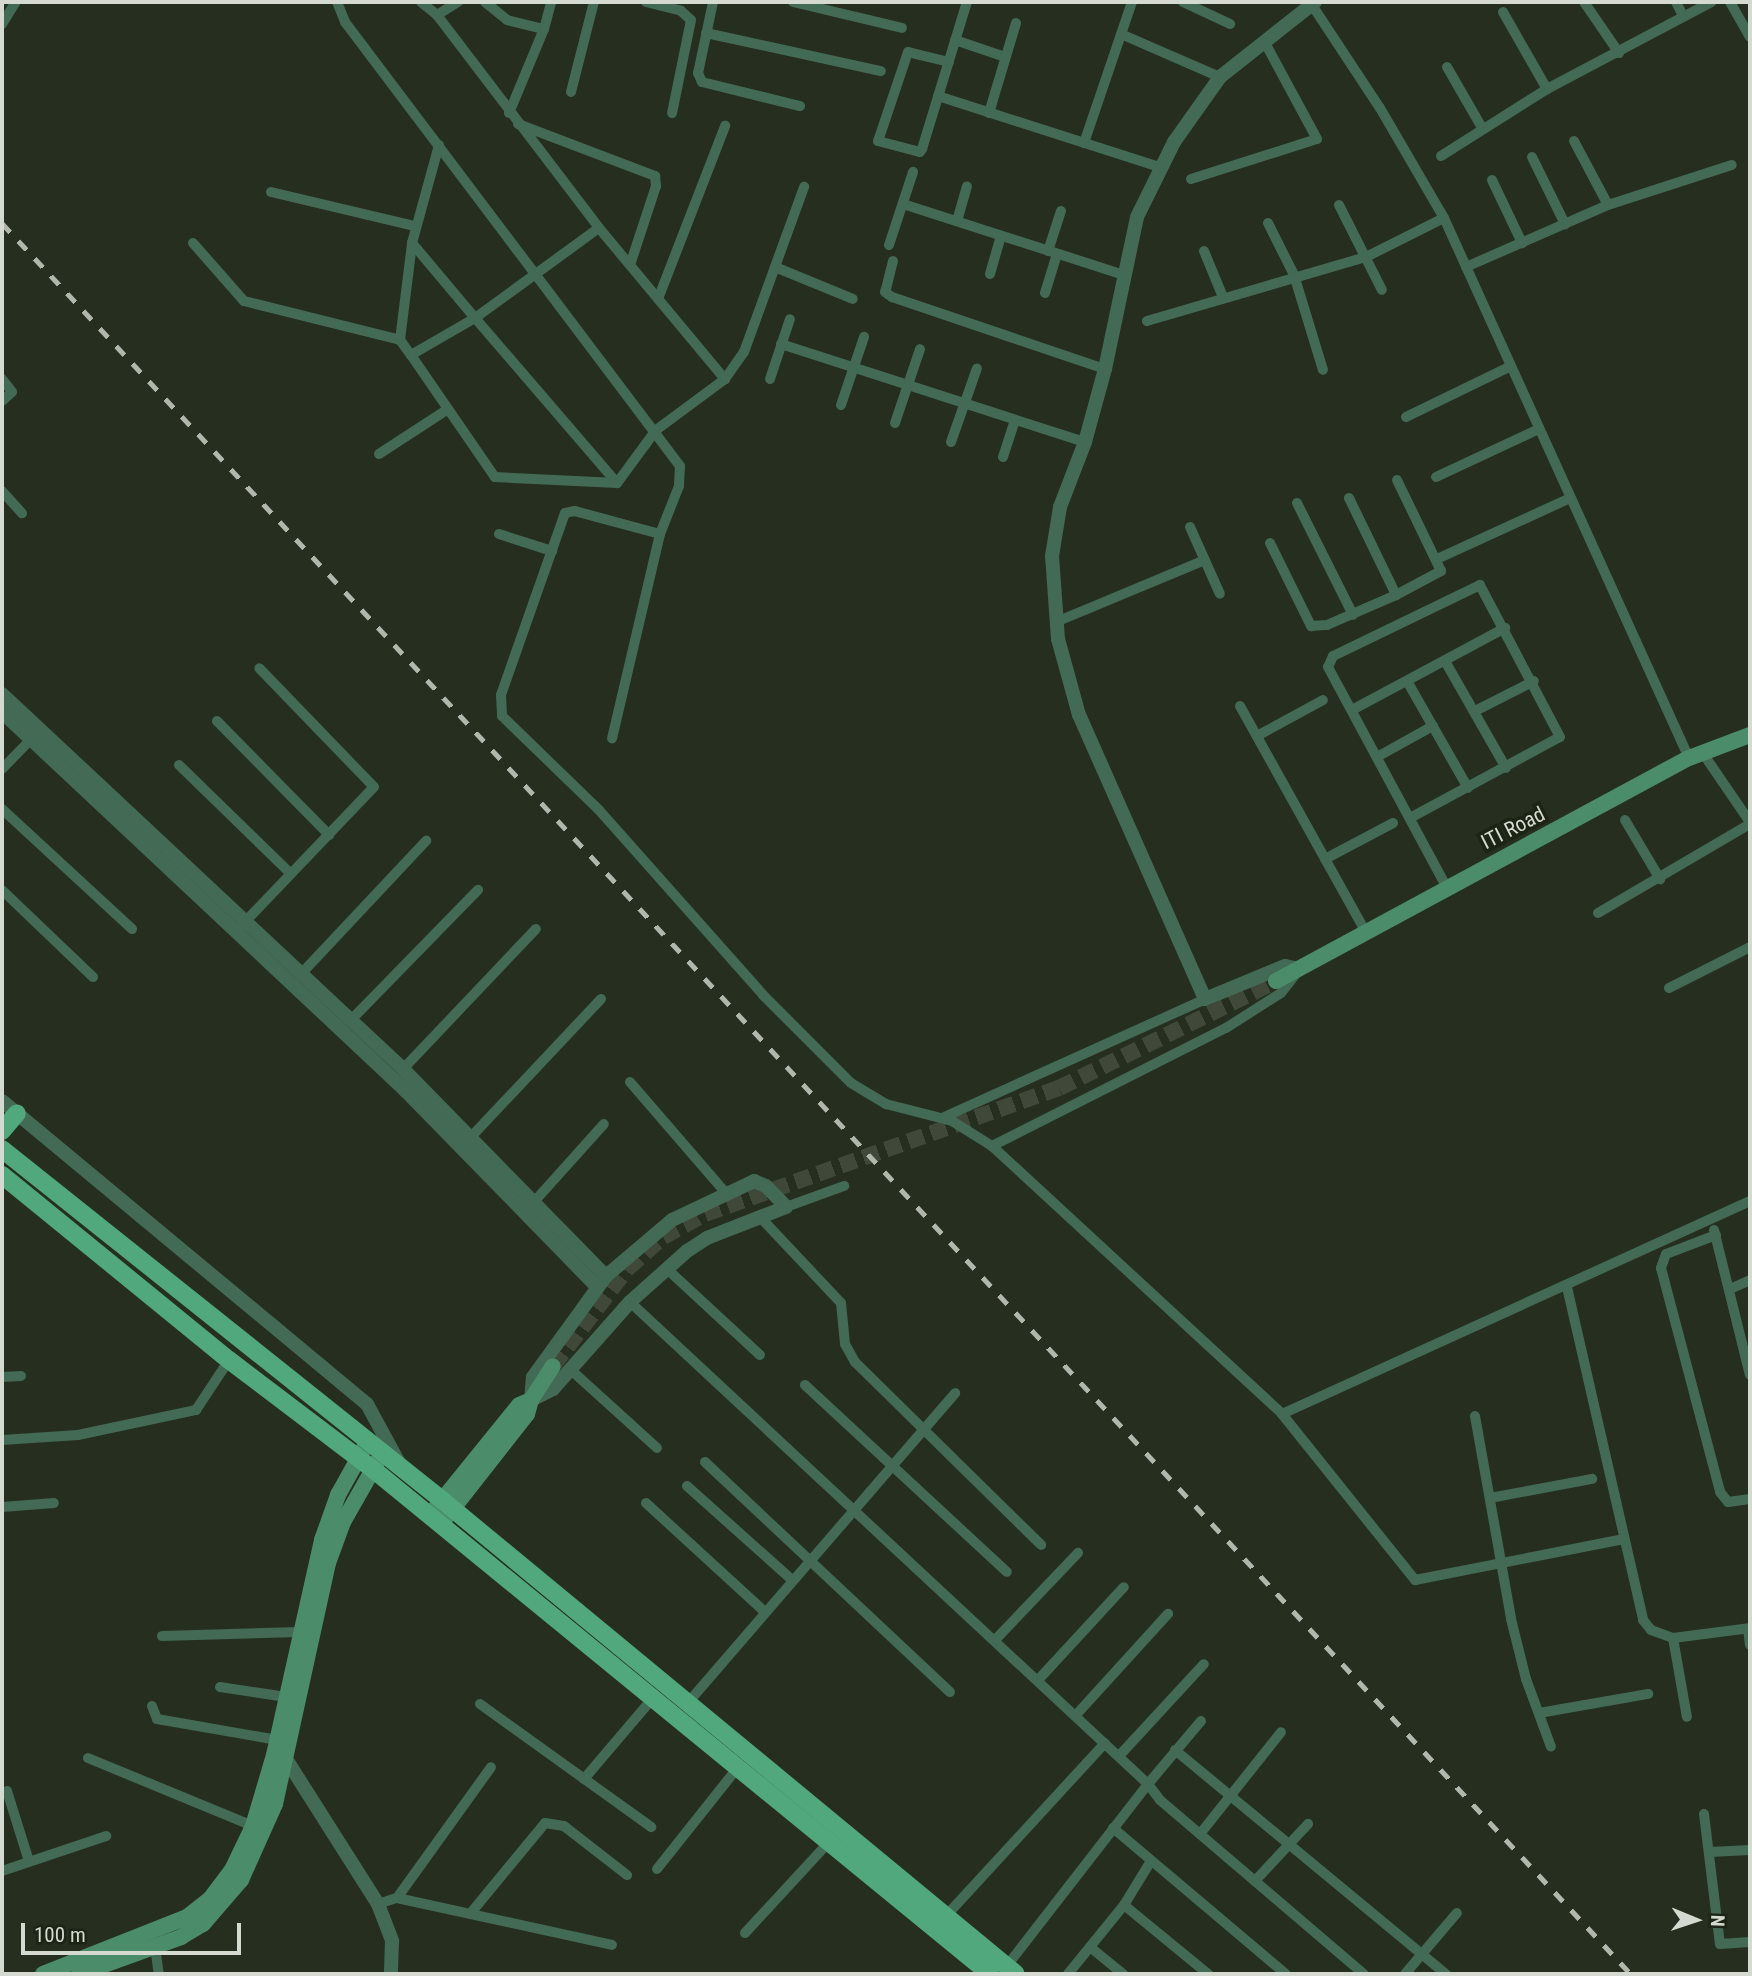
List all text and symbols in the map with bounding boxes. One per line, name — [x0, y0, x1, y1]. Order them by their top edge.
street label: ITI Road — [1477, 801, 1549, 855]
north arrow — [1661, 1885, 1731, 1955]
scale bar — [24, 1910, 245, 1954]
text: N — [1706, 1915, 1729, 1927]
text: 100 m — [34, 1923, 86, 1947]

